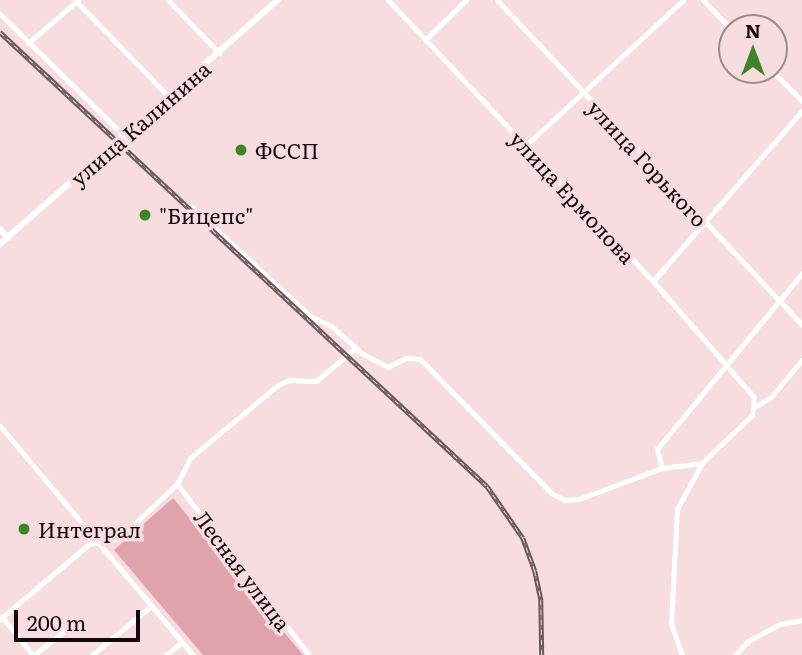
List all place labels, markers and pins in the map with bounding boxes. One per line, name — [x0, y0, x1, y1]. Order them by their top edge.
place label: ФССП — [255, 137, 319, 163]
marker: ФССП — [233, 142, 249, 158]
place label: "Бицепс" — [159, 202, 253, 228]
marker: "Бицепс" — [137, 207, 153, 223]
place label: Интеграл — [38, 516, 141, 542]
marker: Интеграл — [16, 521, 32, 537]

